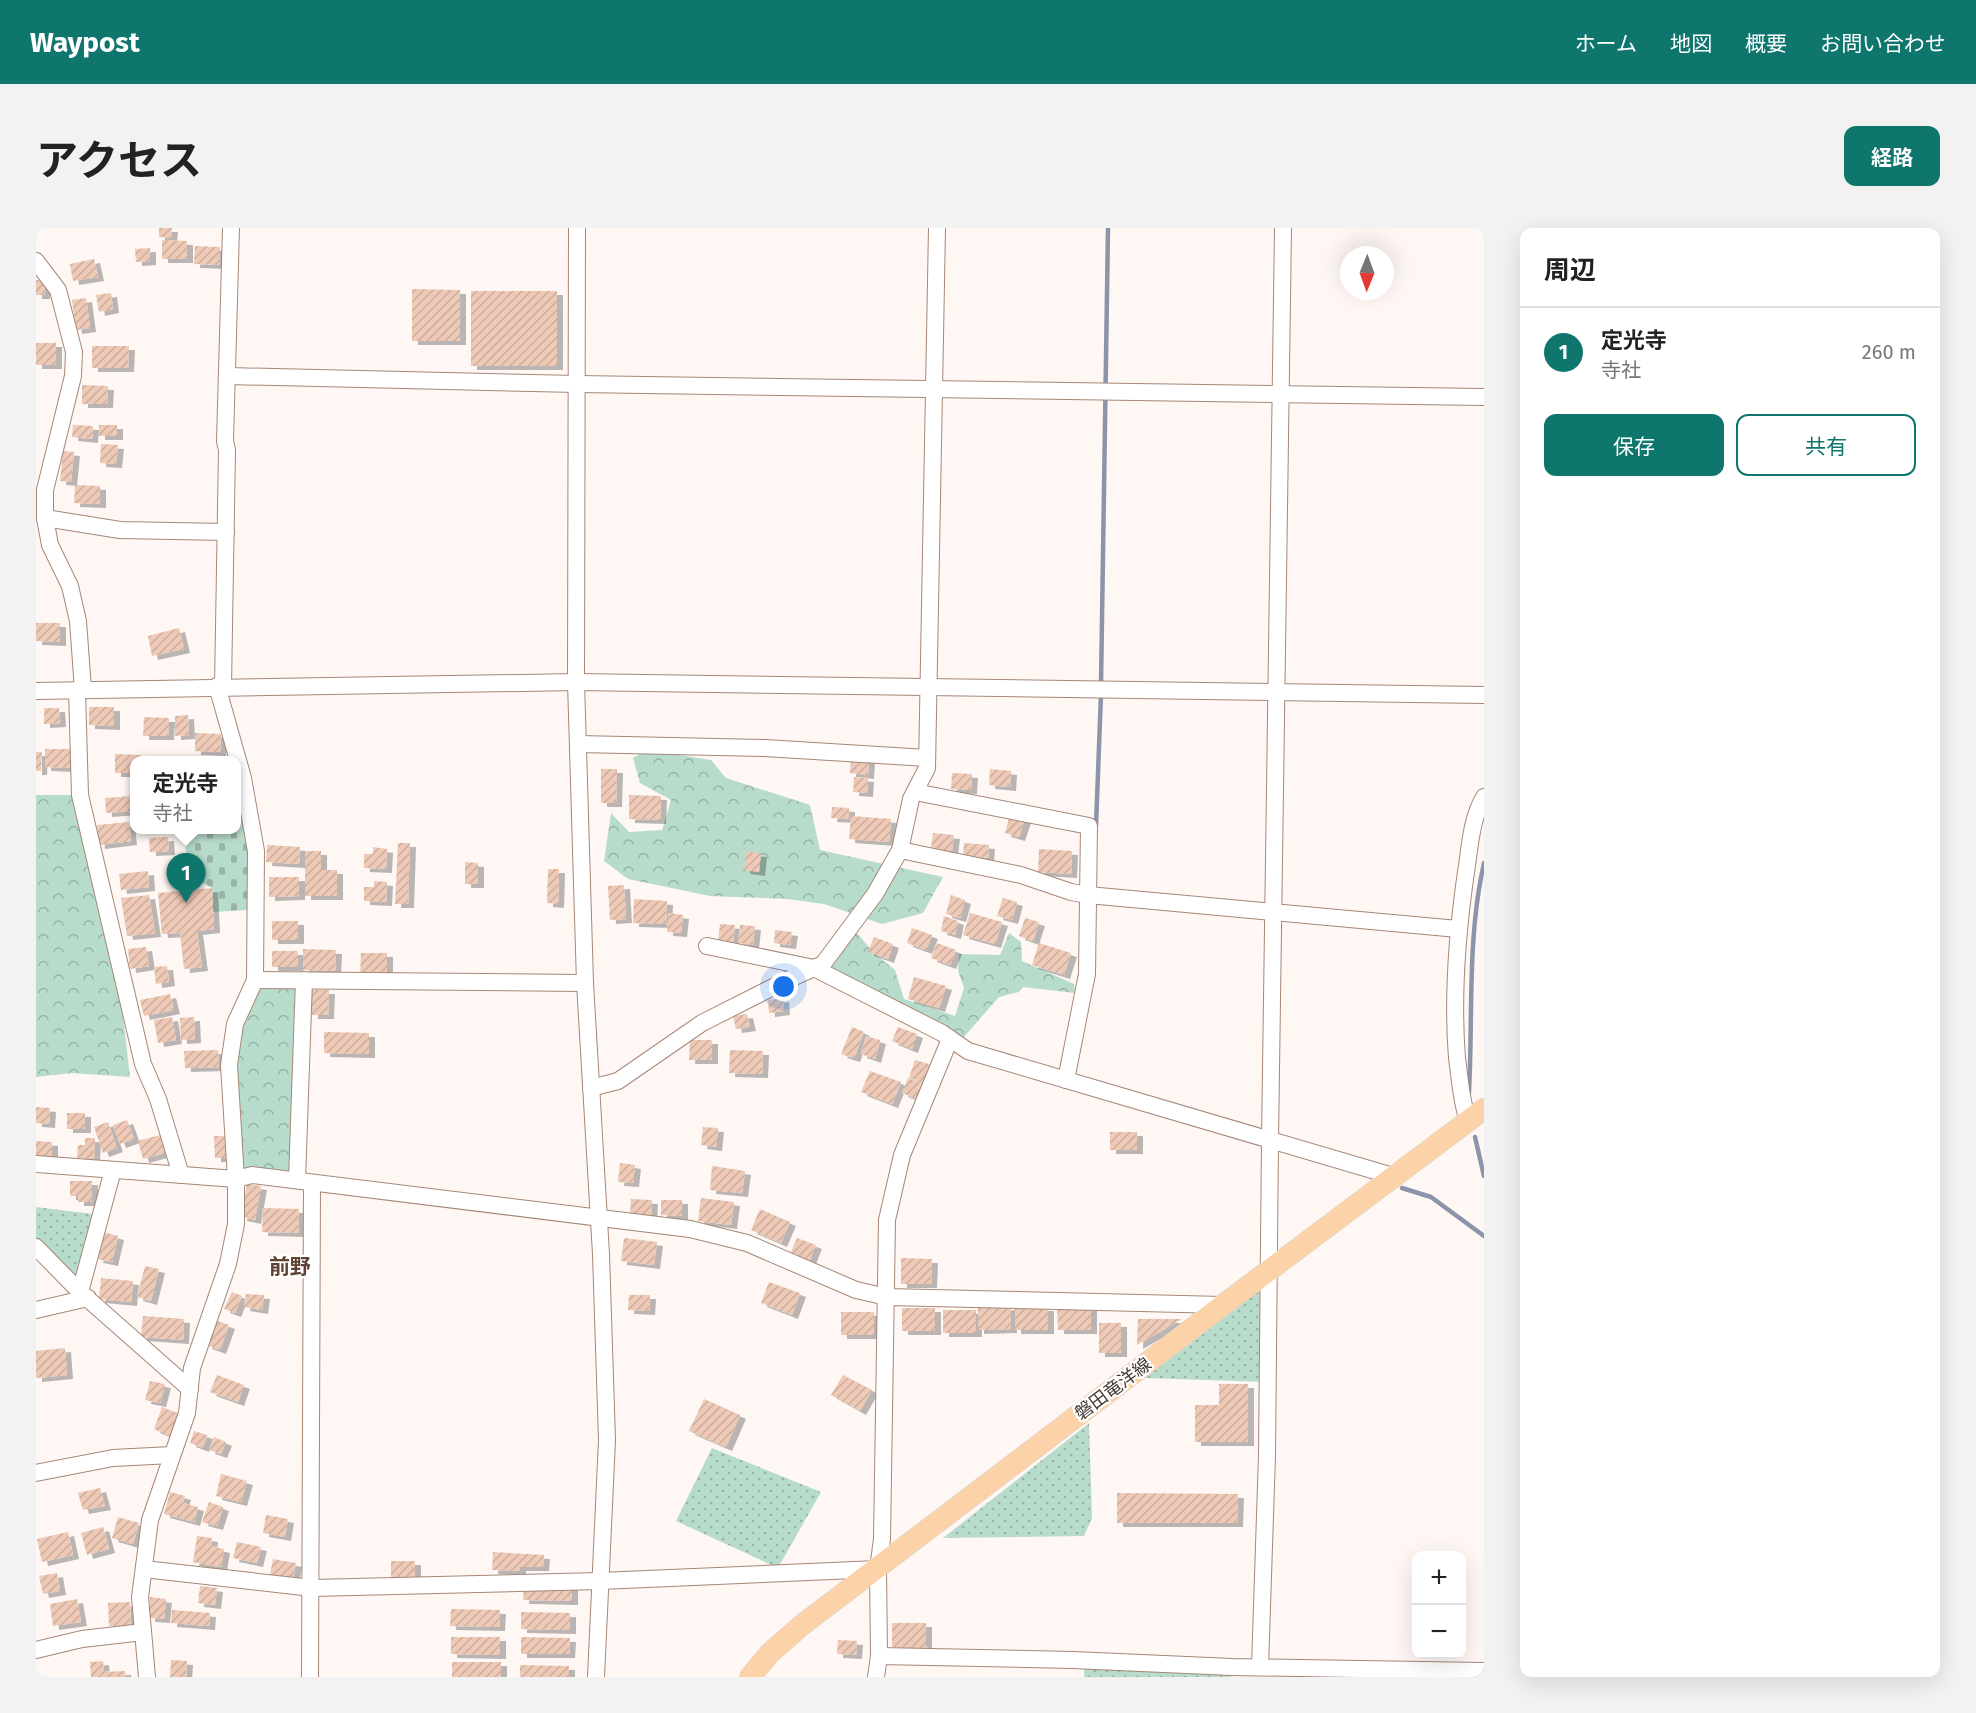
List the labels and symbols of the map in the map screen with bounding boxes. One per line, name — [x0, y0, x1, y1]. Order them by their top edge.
north arrow — [1340, 246, 1394, 300]
pin: 1 — [166, 854, 206, 903]
your location — [769, 972, 798, 1001]
district label: 前野 — [269, 1254, 311, 1280]
street label: 磐田竜洋線 — [1070, 1353, 1156, 1425]

